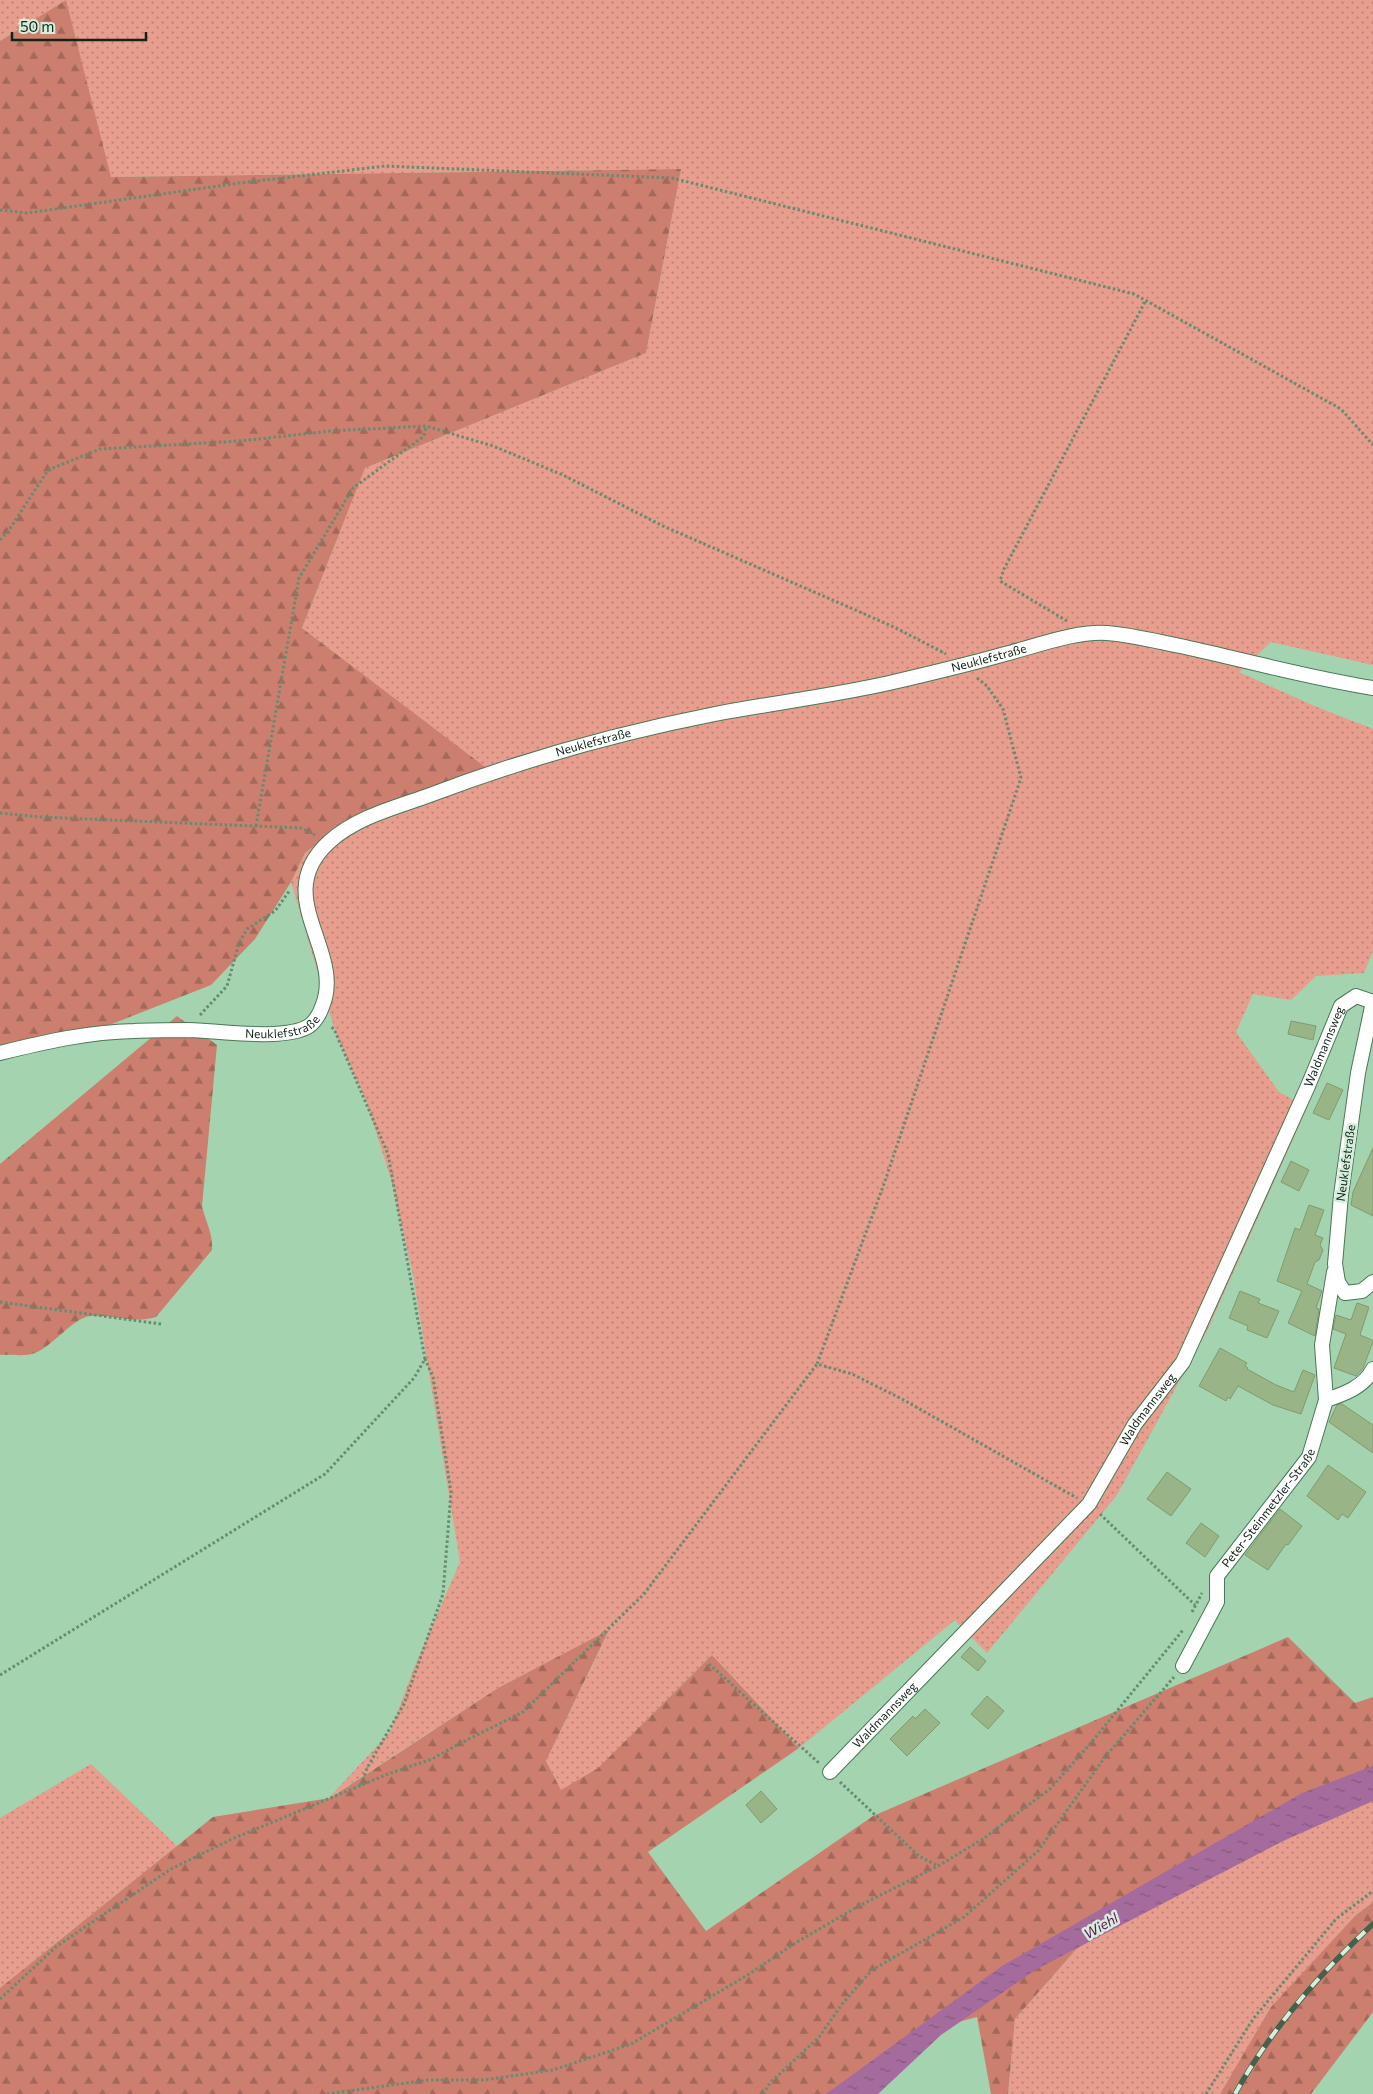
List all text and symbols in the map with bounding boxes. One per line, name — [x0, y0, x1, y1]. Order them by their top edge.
scale bar — [12, 10, 146, 42]
text: 50 m — [20, 17, 54, 35]
street label: Neuklefstraße — [950, 640, 1028, 674]
street label: Neuklefstraße — [554, 725, 632, 759]
street label: Waldmannsweg — [1300, 1003, 1346, 1089]
street label: Neuklefstraße — [245, 1012, 322, 1040]
street label: Neuklefstraße — [1333, 1124, 1357, 1202]
street label: Waldmannsweg — [1116, 1370, 1178, 1448]
street label: Peter-Steinmetzler-Straße — [1218, 1447, 1317, 1570]
street label: Waldmannsweg — [849, 1678, 919, 1750]
water label: Wiehl — [1081, 1909, 1121, 1942]

